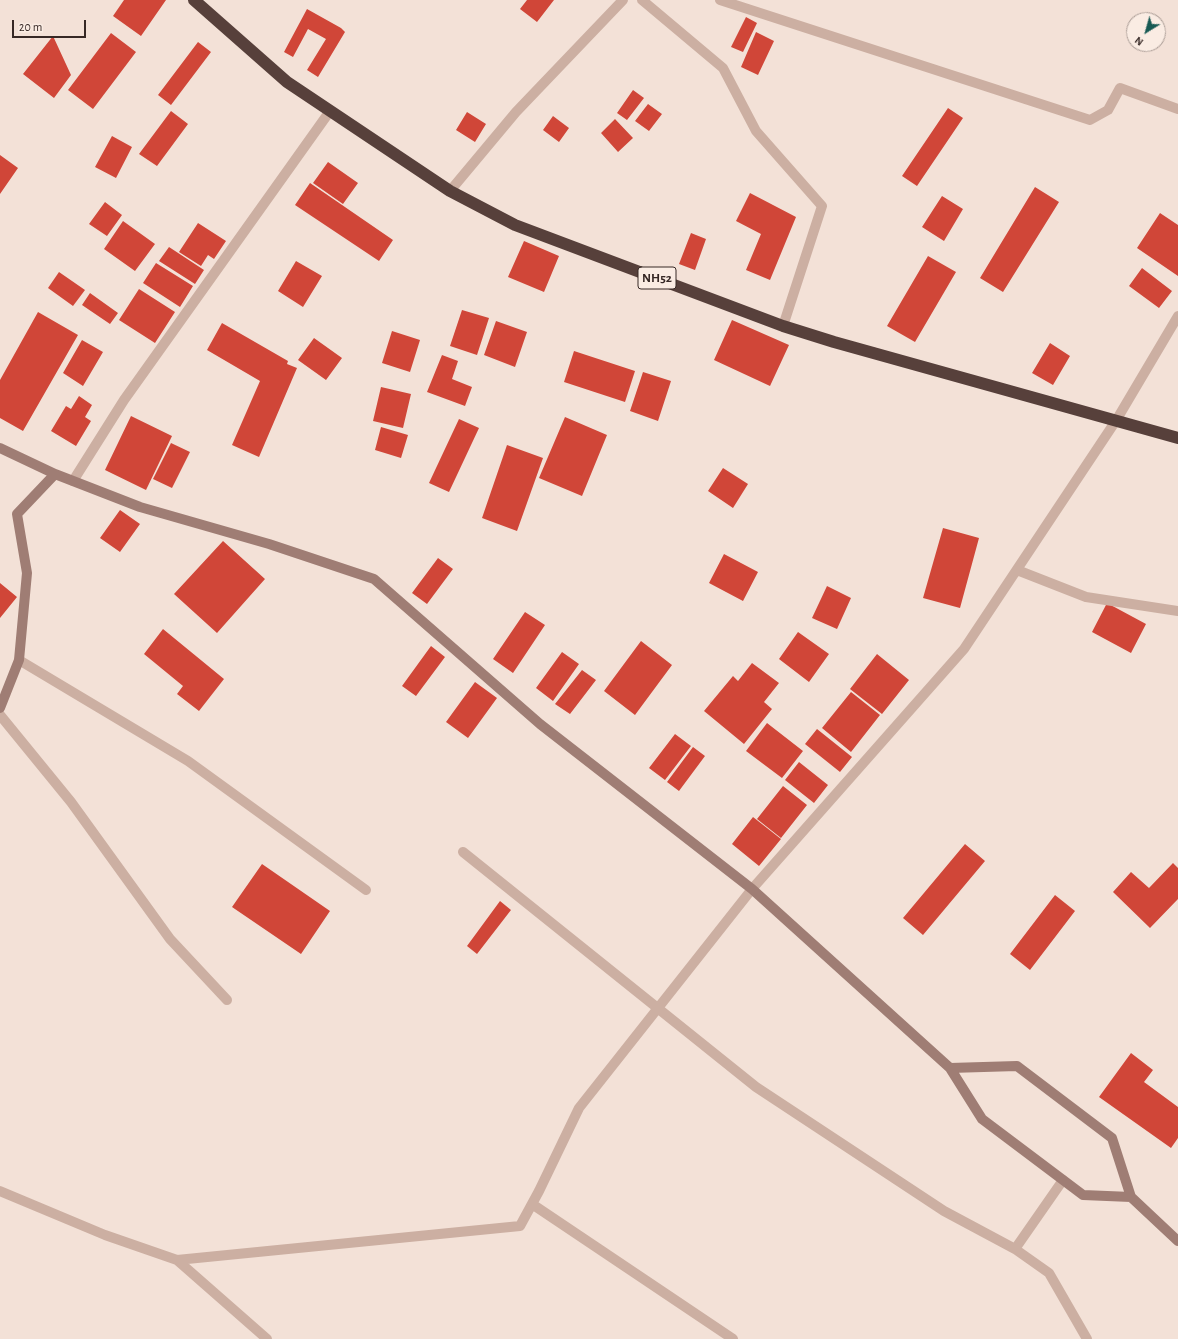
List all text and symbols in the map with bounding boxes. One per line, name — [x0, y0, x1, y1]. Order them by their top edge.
scale bar — [14, 12, 88, 38]
north arrow — [1126, 12, 1166, 52]
text: 20 m — [19, 21, 42, 33]
text: N — [1133, 34, 1145, 48]
road number: NH52 — [638, 267, 676, 289]

